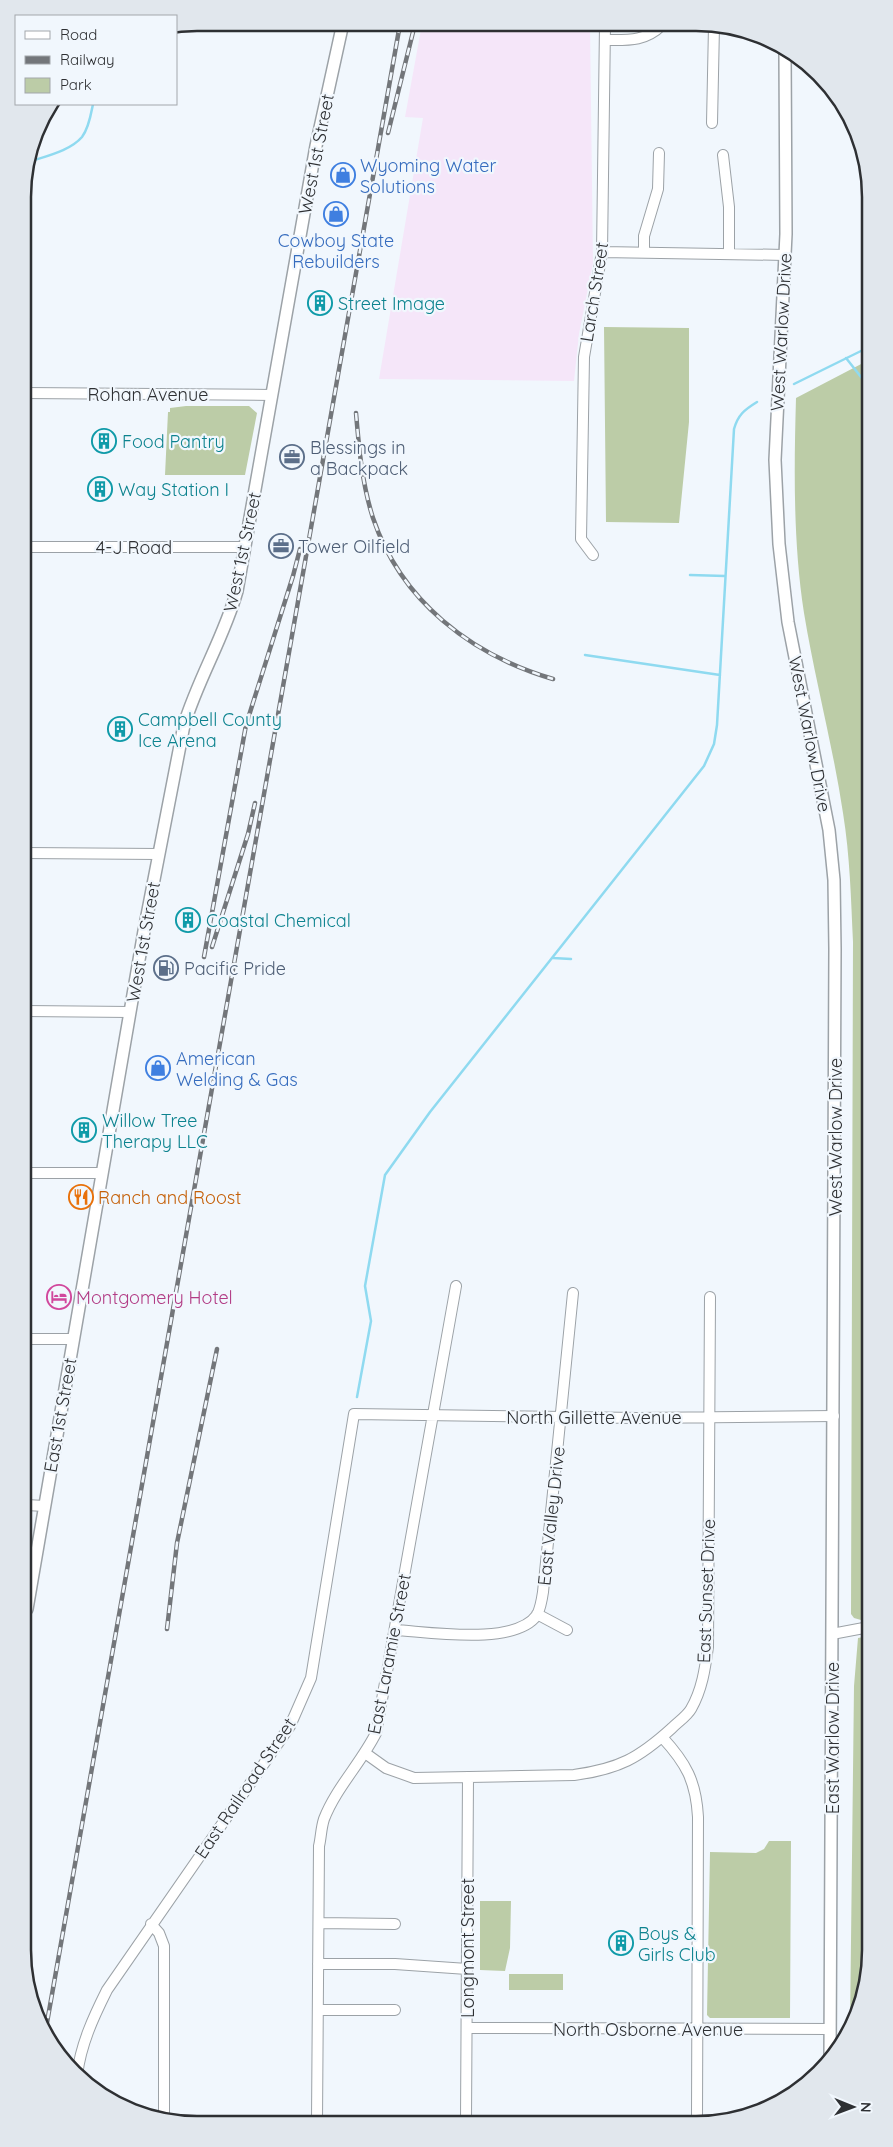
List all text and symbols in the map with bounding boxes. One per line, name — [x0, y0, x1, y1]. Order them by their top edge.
legend — [15, 15, 178, 105]
text: Road — [60, 25, 97, 44]
text: Railway — [60, 50, 115, 69]
text: Park — [60, 75, 92, 94]
street label: West 1st Street — [293, 92, 339, 216]
place label: Wyoming Water Solutions — [360, 154, 497, 198]
shop icon: Wyoming Water Solutions — [330, 162, 356, 188]
shop icon: Cowboy State Rebuilders — [323, 201, 349, 227]
place label: Cowboy State Rebuilders — [278, 229, 394, 273]
street label: Larch Street — [575, 240, 613, 344]
street label: West Warlow Drive — [765, 252, 797, 412]
building icon: Street Image — [307, 290, 333, 316]
place label: Street Image — [338, 292, 445, 315]
street label: Rohan Avenue — [88, 383, 208, 406]
building icon: Food Pantry — [91, 428, 117, 454]
place label: Food Pantry — [122, 430, 225, 453]
place label: Blessings in a Backpack — [310, 436, 408, 480]
office icon: Blessings in a Backpack — [279, 444, 305, 470]
building icon: Way Station I — [87, 476, 113, 502]
place label: Way Station I — [118, 478, 229, 501]
street label: West 1st Street — [218, 490, 266, 614]
office icon: Tower Oilfield — [268, 533, 294, 559]
place label: Tower Oilfield — [298, 535, 410, 558]
street label: 4-J Road — [96, 536, 172, 559]
street label: West Warlow Drive — [784, 654, 836, 814]
place label: Campbell County Ice Arena — [138, 708, 282, 752]
building icon: Campbell County Ice Arena — [107, 716, 133, 742]
street label: West 1st Street — [121, 880, 165, 1004]
building icon: Coastal Chemical — [175, 907, 201, 933]
place label: Coastal Chemical — [206, 909, 351, 932]
fuel station icon: Pacific Pride — [153, 955, 179, 981]
place label: Pacific Pride — [184, 957, 286, 980]
place label: American Welding & Gas — [176, 1047, 298, 1091]
shop icon: American Welding & Gas — [145, 1055, 171, 1081]
street label: West Warlow Drive — [824, 1058, 847, 1216]
place label: Willow Tree Therapy LLC — [102, 1109, 208, 1153]
building icon: Willow Tree Therapy LLC — [71, 1117, 97, 1143]
restaurant icon: Ranch and Roost — [68, 1184, 94, 1210]
place label: Ranch and Roost — [98, 1186, 241, 1209]
hotel icon: Montgomery Hotel — [46, 1284, 72, 1310]
place label: Montgomery Hotel — [76, 1286, 233, 1309]
street label: East 1st Street — [39, 1356, 81, 1474]
street label: North Gillette Avenue — [506, 1406, 682, 1429]
street label: East Valley Drive — [532, 1445, 570, 1587]
street label: East Sunset Drive — [692, 1518, 720, 1664]
street label: East Laramie Street — [362, 1572, 416, 1736]
street label: East Warlow Drive — [821, 1662, 844, 1814]
street label: East Railroad Street — [189, 1713, 301, 1863]
street label: Longmont Street — [456, 1878, 479, 2018]
place label: Boys & Girls Club — [638, 1922, 716, 1966]
building icon: Boys & Girls Club — [608, 1930, 634, 1956]
street label: North Osborne Avenue — [553, 2018, 743, 2041]
north arrow — [828, 2082, 878, 2132]
text: N — [857, 2102, 875, 2113]

